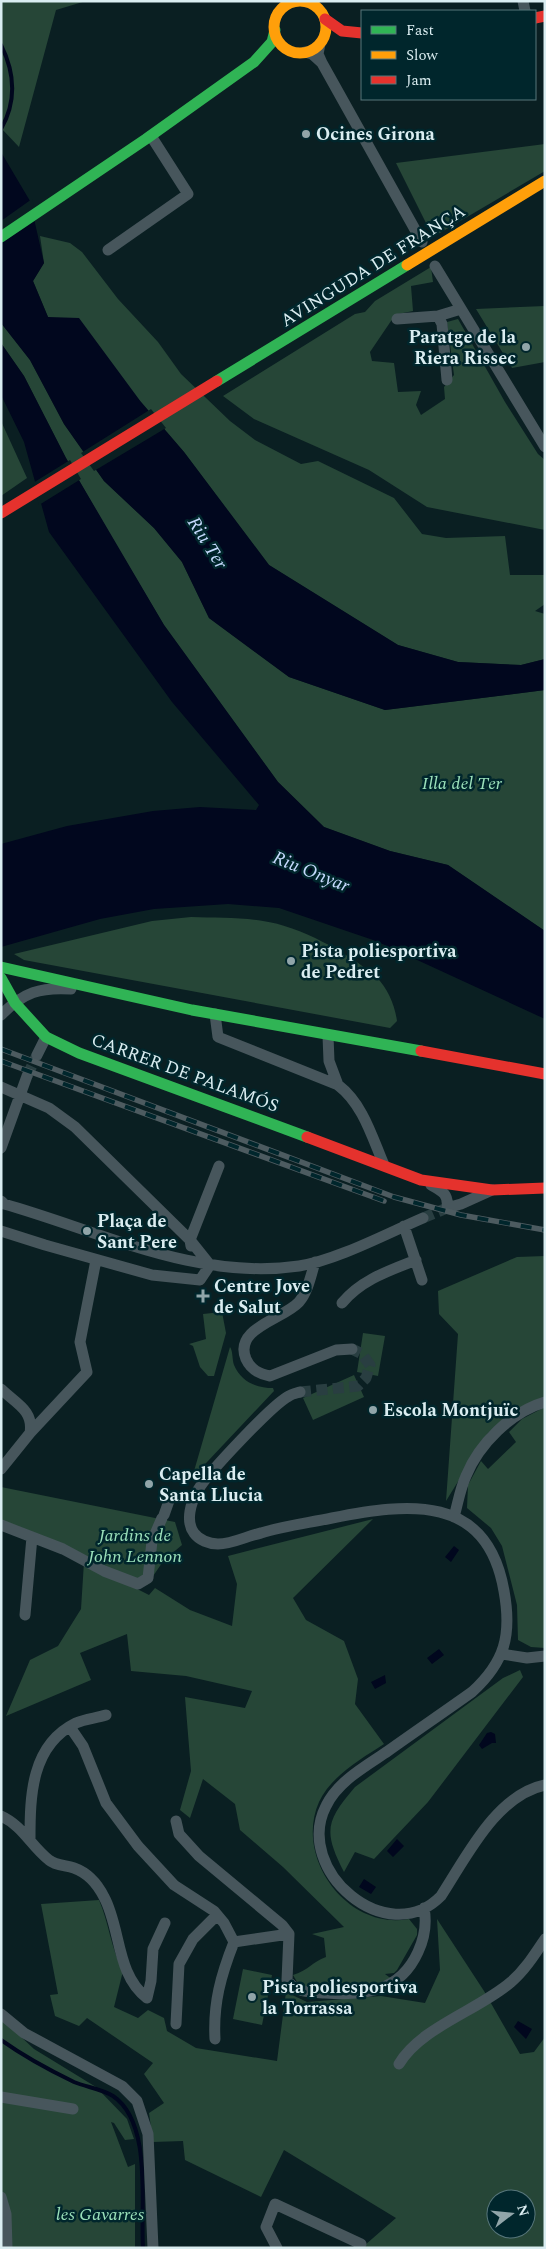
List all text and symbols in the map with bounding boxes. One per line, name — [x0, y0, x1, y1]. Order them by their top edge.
legend — [361, 10, 536, 100]
text: Fast — [406, 19, 434, 42]
text: Slow — [406, 44, 438, 67]
text: Jam — [406, 69, 432, 92]
place label: Ocines Girona — [316, 121, 436, 148]
marker: Ocines Girona — [300, 128, 312, 140]
street label: AVINGUDA DE FRANÇA — [275, 198, 471, 334]
place label: Paratge de la Riera Rissec — [409, 324, 517, 372]
marker: Paratge de la Riera Rissec — [520, 341, 532, 353]
water label: Riu Ter — [179, 511, 235, 576]
park label: Illa del Ter — [422, 770, 503, 797]
water label: Riu Onyar — [268, 843, 354, 901]
place label: Pista poliesportiva de Pedret — [301, 938, 457, 986]
marker: Pista poliesportiva de Pedret — [285, 955, 297, 967]
street label: CARRER DE PALAMÓS — [88, 1027, 282, 1119]
place label: Plaça de Sant Pere — [97, 1208, 177, 1256]
marker: Plaça de Sant Pere — [81, 1225, 93, 1237]
place label: Centre Jove de Salut — [214, 1273, 310, 1321]
marker: Centre Jove de Salut — [196, 1289, 210, 1303]
place label: Escola Montjuïc — [383, 1397, 519, 1424]
marker: Escola Montjuïc — [367, 1404, 379, 1416]
place label: Capella de Santa Llucia — [159, 1461, 263, 1509]
marker: Capella de Santa Llucia — [143, 1478, 155, 1490]
park label: Jardins de John Lennon — [86, 1522, 183, 1570]
place label: Pista poliesportiva la Torrassa — [262, 1974, 418, 2022]
marker: Pista poliesportiva la Torrassa — [246, 1991, 258, 2003]
north arrow — [486, 2189, 536, 2239]
park label: les Gavarres — [56, 2201, 145, 2228]
text: N — [511, 2202, 535, 2219]

